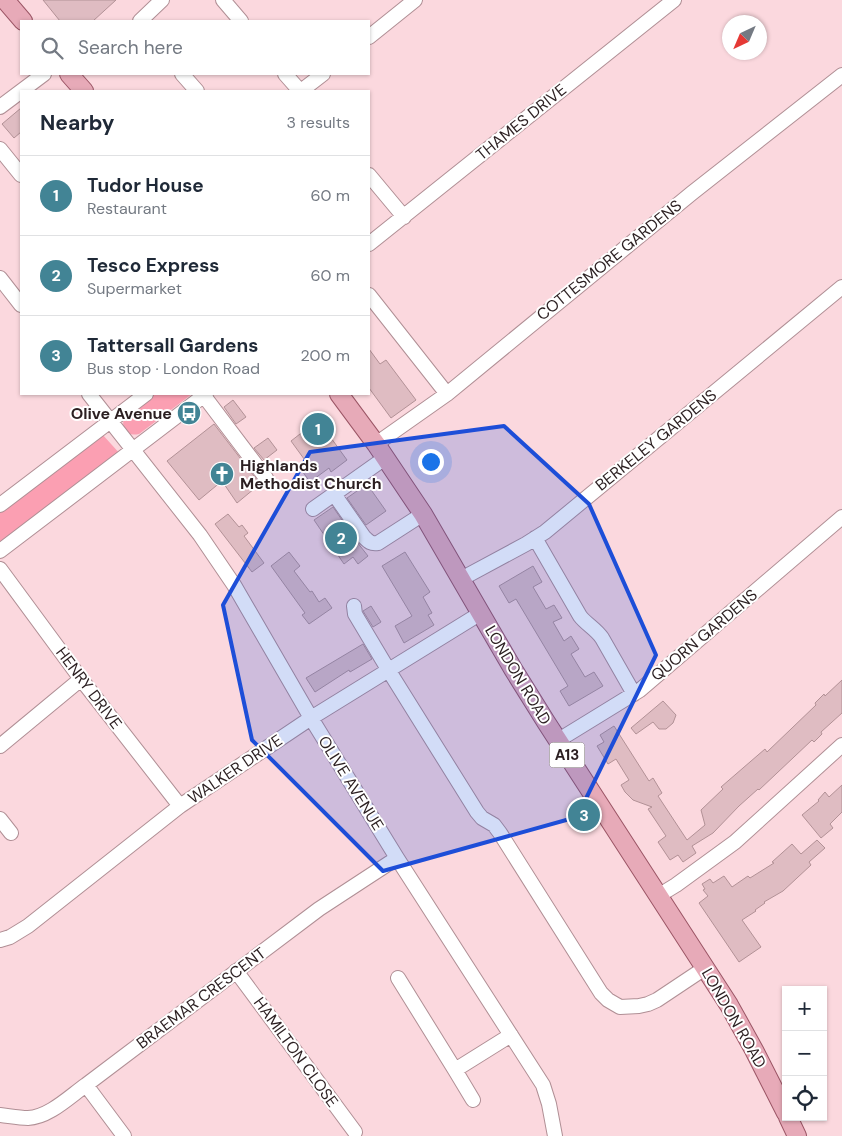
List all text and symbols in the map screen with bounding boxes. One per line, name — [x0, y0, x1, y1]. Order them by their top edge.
north arrow — [722, 15, 767, 60]
search box — [20, 20, 370, 75]
icon: search — [38, 34, 66, 62]
text: Search here — [78, 35, 183, 60]
street label: THAMES DRIVE — [471, 79, 571, 165]
text: Nearby — [40, 109, 114, 137]
text: 3 results — [287, 112, 350, 133]
text: Tudor House — [87, 173, 204, 198]
text: 1 — [53, 185, 59, 206]
text: 60 m — [310, 185, 350, 206]
street label: COTTESMORE GARDENS — [532, 195, 686, 325]
text: Restaurant — [87, 198, 167, 219]
text: Tesco Express — [87, 253, 219, 278]
text: 2 — [51, 265, 61, 286]
text: 60 m — [310, 265, 350, 286]
text: Supermarket — [87, 278, 182, 299]
text: Tattersall Gardens — [87, 333, 258, 358]
text: 3 — [51, 345, 61, 366]
text: 200 m — [301, 345, 350, 366]
text: Bus stop · London Road — [87, 358, 260, 379]
street label: BERKELEY GARDENS — [591, 385, 721, 495]
bus stop icon: Olive Avenue — [176, 400, 202, 426]
place label: Olive Avenue — [71, 403, 172, 424]
pin: 1 — [302, 410, 334, 448]
your location — [418, 449, 444, 475]
place label: Highlands Methodist Church — [240, 455, 382, 494]
church icon: Highlands Methodist Church — [209, 461, 235, 487]
pin: 2 — [325, 519, 357, 557]
street label: QUORN GARDENS — [646, 584, 762, 686]
street label: LONDON ROAD — [480, 621, 556, 729]
street label: HENRY DRIVE — [51, 643, 127, 733]
street label: WALKER DRIVE — [184, 730, 286, 808]
street label: OLIVE AVENUE — [313, 732, 389, 834]
road number: A13 — [550, 742, 584, 768]
pin: 3 — [568, 796, 600, 834]
street label: BRAEMAR CRESCENT — [132, 943, 270, 1053]
street label: LONDON ROAD — [697, 964, 771, 1072]
map controls — [782, 986, 827, 1121]
button: + — [782, 986, 827, 1031]
street label: HAMILTON CLOSE — [249, 993, 343, 1111]
button: − — [782, 1031, 827, 1076]
button: locate — [782, 1076, 827, 1121]

